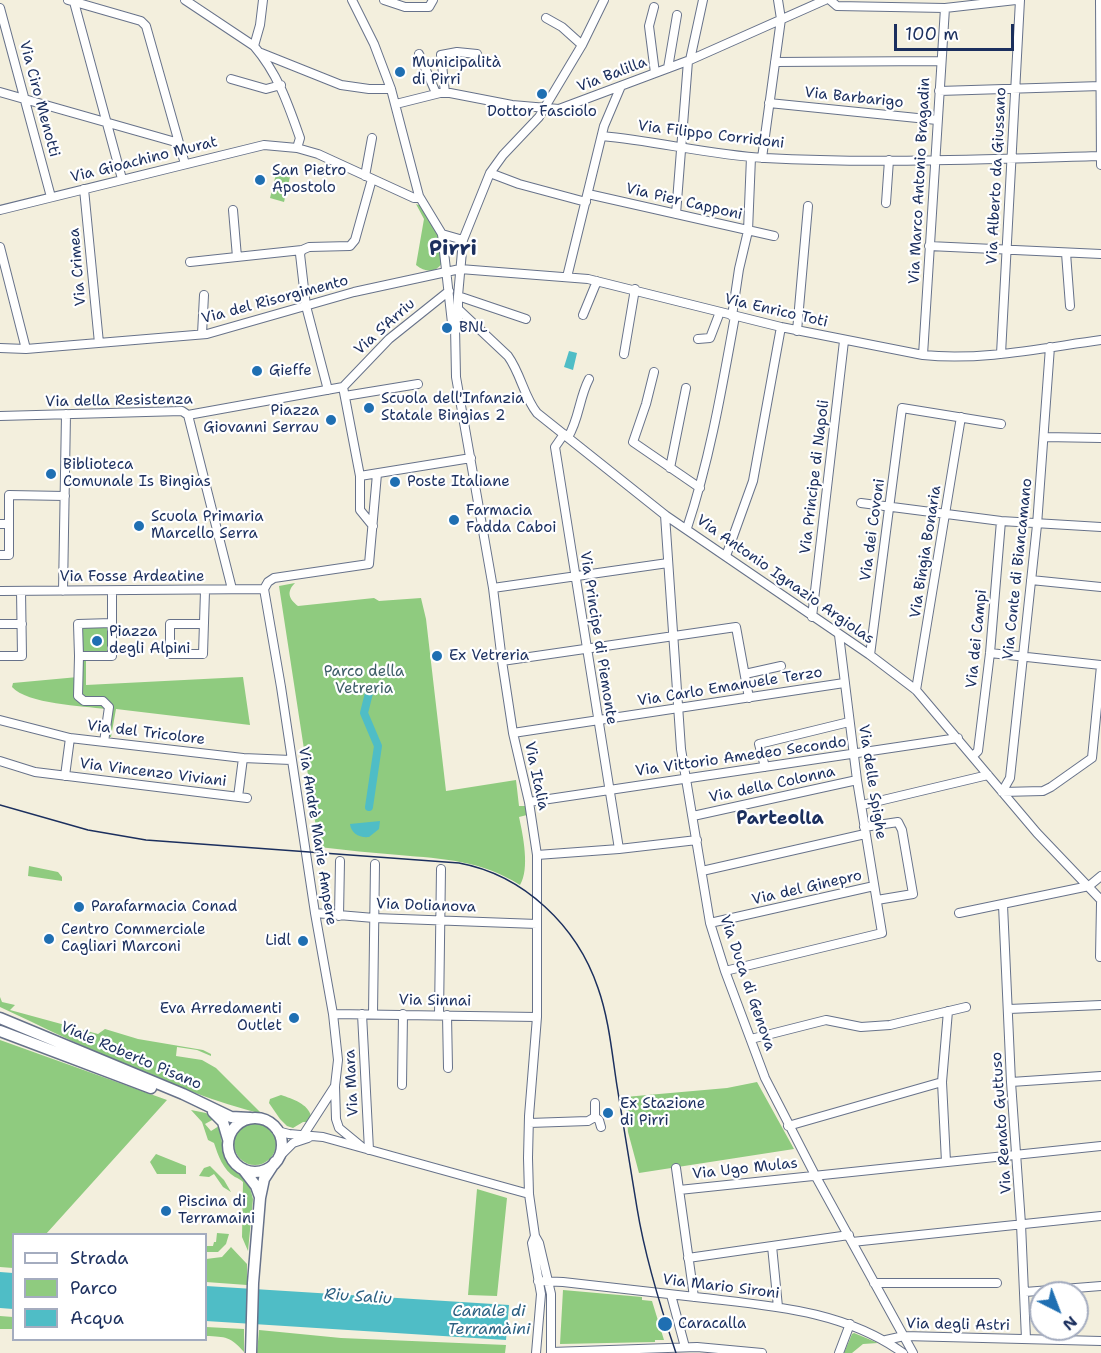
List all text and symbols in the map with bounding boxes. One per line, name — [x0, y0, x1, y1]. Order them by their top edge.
scale bar — [897, 12, 1017, 50]
text: 100 m — [905, 22, 959, 46]
street label: Via Ciro Menotti — [15, 39, 63, 159]
street label: Via Balilla — [575, 53, 649, 97]
place label: Municipalità di Pirri — [412, 54, 501, 89]
marker: Municipalità di Pirri — [393, 65, 407, 79]
street label: Via Marco Antonio Bragadin — [906, 77, 934, 285]
street label: Via Barbarigo — [803, 84, 905, 112]
marker: Dottor Fasciolo — [535, 87, 549, 101]
street label: Via Alberto da Giussano — [983, 87, 1011, 265]
place label: Dottor Fasciolo — [487, 103, 597, 121]
street label: Via Filippo Corridoni — [637, 117, 785, 153]
street label: Via Gioachino Murat — [69, 133, 219, 187]
place label: San Pietro Apostolo — [272, 162, 346, 197]
marker: San Pietro Apostolo — [253, 173, 267, 187]
street label: Via Pier Capponi — [624, 180, 744, 224]
street label: Via Crimea — [66, 227, 90, 307]
district label: Pirri — [429, 237, 477, 263]
street label: Via del Risorgimento — [200, 272, 350, 328]
street label: Via Enrico Toti — [723, 290, 829, 332]
street label: Via S'Arriu — [351, 295, 419, 359]
place label: BNL — [459, 319, 488, 337]
marker: BNL — [440, 321, 454, 335]
place label: Gieffe — [269, 362, 312, 380]
marker: Gieffe — [250, 364, 264, 378]
place label: Scuola dell'Infanzia Statale Bingias 2 — [381, 390, 524, 425]
street label: Via della Resistenza — [45, 391, 193, 411]
street label: Via Principe di Napoli — [797, 399, 833, 555]
marker: Scuola dell'Infanzia Statale Bingias 2 — [362, 401, 376, 415]
place label: Piazza Giovanni Serrau — [203, 402, 319, 437]
marker: Piazza Giovanni Serrau — [324, 413, 338, 427]
place label: Biblioteca Comunale Is Bingias — [63, 456, 211, 491]
marker: Biblioteca Comunale Is Bingias — [44, 467, 58, 481]
place label: Poste Italiane — [407, 473, 510, 491]
marker: Poste Italiane — [388, 475, 402, 489]
street label: Via dei Covoni — [857, 477, 889, 583]
street label: Via Conte di Biancamano — [1000, 477, 1036, 661]
street label: Via Bingia Bonaria — [907, 484, 945, 620]
place label: Farmacia Fadda Caboi — [466, 502, 557, 537]
place label: Scuola Primaria Marcello Serra — [151, 508, 264, 543]
street label: Via Antonio Ignazio Argiolas — [693, 511, 877, 649]
marker: Farmacia Fadda Caboi — [447, 513, 461, 527]
marker: Scuola Primaria Marcello Serra — [132, 519, 146, 533]
street label: Via Principe di Piemonte — [575, 550, 621, 726]
street label: Via Fosse Ardeatine — [59, 568, 205, 586]
street label: Via dei Campi — [963, 589, 991, 689]
place label: Piazza degli Alpini — [109, 623, 191, 658]
marker: Piazza degli Alpini — [90, 634, 104, 648]
place label: Ex Vetreria — [449, 647, 529, 665]
marker: Ex Vetreria — [430, 649, 444, 663]
park label: Parco della Vetreria — [324, 663, 404, 698]
street label: Via Carlo Emanuele Terzo — [636, 663, 824, 711]
street label: Via del Tricolore — [86, 717, 206, 749]
street label: Via delle Spighe — [854, 723, 890, 841]
street label: Via Vittorio Amedeo Secondo — [634, 733, 848, 781]
street label: Via Italia — [520, 740, 552, 812]
street label: Via Andrè Marie Ampere — [294, 745, 340, 927]
street label: Via Vincenzo Viviani — [78, 755, 228, 791]
street label: Via della Colonna — [707, 763, 837, 807]
district label: Parteolla — [736, 808, 824, 830]
street label: Via del Ginepro — [750, 867, 864, 909]
street label: Via Dolianova — [376, 895, 476, 917]
place label: Parafarmacia Conad — [91, 898, 237, 916]
marker: Parafarmacia Conad — [72, 900, 86, 914]
street label: Via Duca di Genova — [715, 913, 779, 1053]
place label: Centro Commerciale Cagliari Marconi — [61, 921, 206, 956]
marker: Centro Commerciale Cagliari Marconi — [42, 932, 56, 946]
place label: Lidl — [265, 932, 291, 950]
marker: Lidl — [296, 934, 310, 948]
street label: Via Sinnai — [398, 991, 472, 1011]
place label: Eva Arredamenti Outlet — [160, 1000, 282, 1035]
marker: Eva Arredamenti Outlet — [287, 1011, 301, 1025]
street label: Viale Roberto Pisano — [58, 1018, 204, 1094]
street label: Via Mara — [341, 1049, 363, 1117]
street label: Via Renato Guttuso — [988, 1051, 1016, 1195]
place label: Ex Stazione di Pirri — [620, 1095, 705, 1130]
marker: Ex Stazione di Pirri — [601, 1106, 615, 1120]
street label: Via Ugo Mulas — [691, 1155, 799, 1183]
place label: Piscina di Terramaini — [178, 1193, 255, 1228]
marker: Piscina di Terramaini — [159, 1204, 173, 1218]
legend — [12, 1233, 207, 1341]
text: Strada — [70, 1246, 129, 1270]
street label: Via Mario Sironi — [661, 1271, 781, 1303]
text: Parco — [70, 1276, 118, 1300]
north arrow — [1029, 1281, 1089, 1341]
water label: Riu Saliu — [324, 1285, 392, 1309]
water label: Canale di Terramàini — [447, 1302, 531, 1340]
text: Acqua — [70, 1306, 124, 1330]
text: N — [1058, 1311, 1082, 1335]
marker: Caracalla — [656, 1315, 674, 1333]
place label: Caracalla — [678, 1315, 746, 1333]
street label: Via degli Astri — [906, 1315, 1010, 1335]

